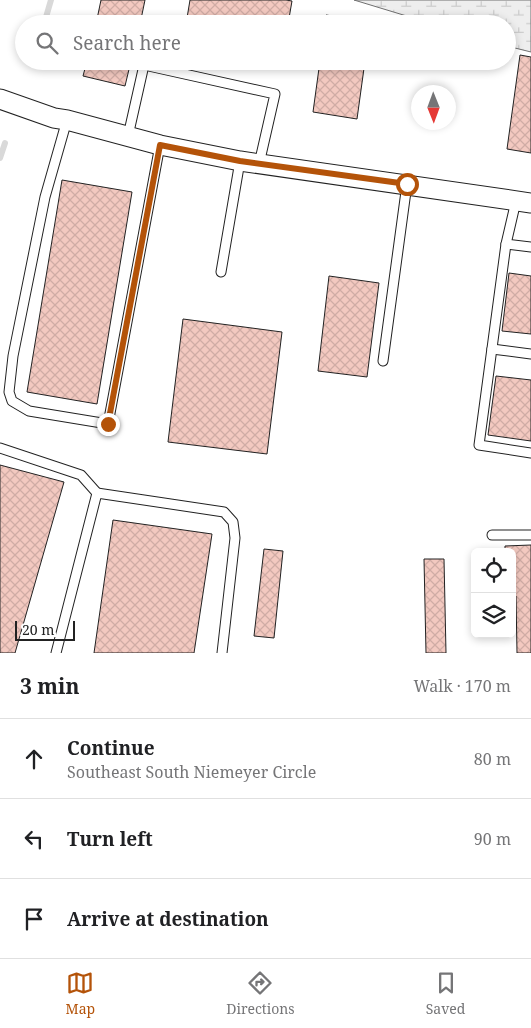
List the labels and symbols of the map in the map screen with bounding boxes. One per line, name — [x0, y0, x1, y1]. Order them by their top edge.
north arrow — [411, 85, 456, 130]
route start — [396, 173, 419, 196]
route end — [97, 413, 120, 436]
scale bar — [15, 618, 75, 641]

